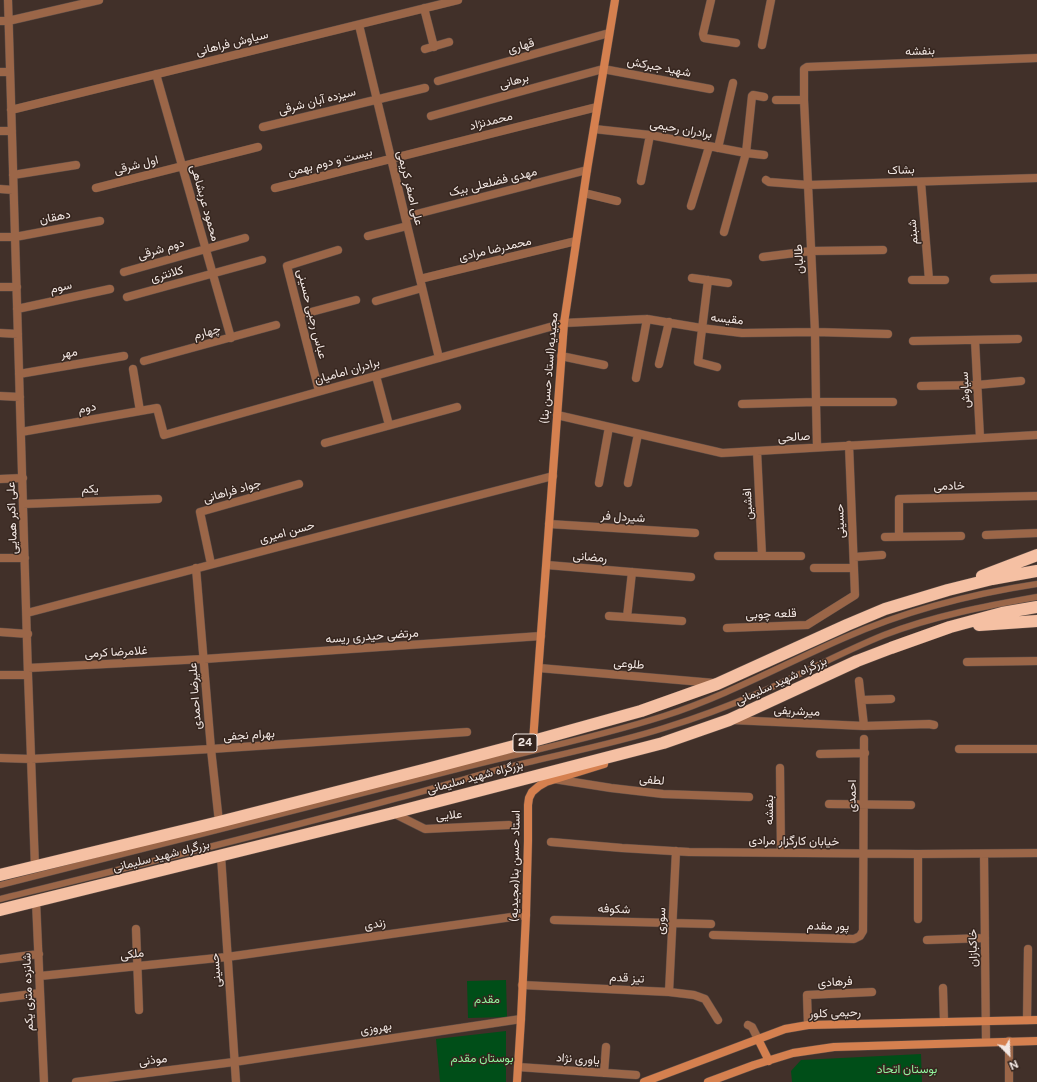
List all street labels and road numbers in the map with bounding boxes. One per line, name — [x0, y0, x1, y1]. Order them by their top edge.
street label: سیاوش فراهانی — [194, 27, 270, 59]
street label: قهاری — [506, 35, 536, 57]
street label: بنفشه — [905, 43, 935, 59]
street label: شهید جبرکش — [626, 54, 692, 80]
street label: برهانی — [498, 70, 530, 92]
street label: سیزده آبان شرقی — [277, 84, 357, 118]
street label: محمدنژاد — [468, 109, 514, 133]
street label: برادران رحیمی — [649, 116, 713, 142]
street label: بیست و دوم بهمن — [286, 145, 374, 179]
street label: علی اصغر کریمی — [394, 149, 426, 227]
street label: اول شرقی — [112, 153, 160, 177]
street label: بشاک — [887, 162, 915, 178]
street label: محمود عربشاهی — [187, 163, 223, 243]
street label: مهدی فضلعلی بیک — [447, 164, 539, 200]
street label: دهقان — [38, 207, 72, 227]
street label: شبنم — [905, 219, 921, 245]
street label: محمدرضا مرادی — [457, 234, 533, 264]
street label: دوم شرقی — [136, 236, 186, 262]
street label: طالبان — [791, 244, 807, 274]
street label: کلانتری — [149, 263, 185, 285]
street label: عباس رجبی حسینی — [294, 268, 330, 360]
street label: سوم — [49, 278, 73, 296]
street label: مقیسه — [710, 310, 744, 328]
street label: مجیدیه(استاد حسن بنا) — [537, 312, 561, 424]
street label: چهارم — [192, 321, 222, 343]
street label: مهر — [59, 344, 79, 362]
street label: برادران امامیان — [313, 355, 381, 387]
street label: سیاوش — [957, 371, 973, 409]
street label: دوم — [77, 399, 97, 417]
street label: صالحی — [777, 429, 811, 445]
street label: جواد فراهانی — [201, 476, 263, 506]
street label: خادمی — [933, 479, 965, 493]
street label: یکم — [81, 481, 99, 497]
street label: علی اکبر همایی — [4, 482, 20, 554]
street label: افشین — [740, 488, 756, 520]
street label: حسینی — [832, 504, 848, 538]
street label: شیردل فر — [600, 508, 646, 526]
street label: حسن امیری — [258, 518, 316, 546]
street label: رمضانی — [572, 548, 608, 566]
street label: قلعه چوبی — [745, 606, 797, 622]
street label: مرتضی حیدری ریسه — [325, 626, 419, 646]
street label: غلامرضا کرمی — [84, 643, 148, 661]
street label: بزرگراه شهید سلیمانی — [733, 653, 829, 709]
street label: طلوعی — [613, 655, 645, 673]
street label: علیرضا احمدی — [185, 662, 205, 730]
street label: میرشریفی — [773, 703, 821, 719]
street label: بهرام نجفی — [223, 726, 275, 744]
road number: 24 — [513, 734, 537, 752]
street label: بزرگراه شهید سلیمانی — [425, 757, 525, 797]
street label: لطفی — [639, 772, 665, 788]
street label: احمدی — [845, 780, 859, 812]
street label: بنفشه — [762, 795, 776, 825]
street label: علایی — [435, 807, 463, 823]
street label: استاد حسن بنا(مجیدیه) — [507, 810, 523, 922]
street label: خیابان کارگزار مرادی — [748, 833, 840, 849]
street label: بزرگراه شهید سلیمانی — [111, 837, 211, 875]
street label: شکوفه — [597, 901, 631, 917]
street label: سوری — [653, 907, 669, 935]
street label: زندی — [363, 915, 387, 933]
street label: پور مقدم — [807, 918, 849, 934]
street label: خاکبازان — [965, 929, 981, 967]
street label: ملکی — [119, 946, 145, 962]
street label: حسینی — [208, 952, 224, 988]
street label: شانزده متری یکم — [19, 953, 37, 1031]
street label: تیز قدم — [609, 970, 645, 986]
street label: فرهادی — [817, 974, 853, 990]
street label: رحیمی کلور — [809, 1005, 861, 1021]
street label: بهروزی — [359, 1018, 393, 1038]
street label: یاوری نژاد — [556, 1050, 600, 1068]
street label: موذنی — [138, 1051, 168, 1069]

